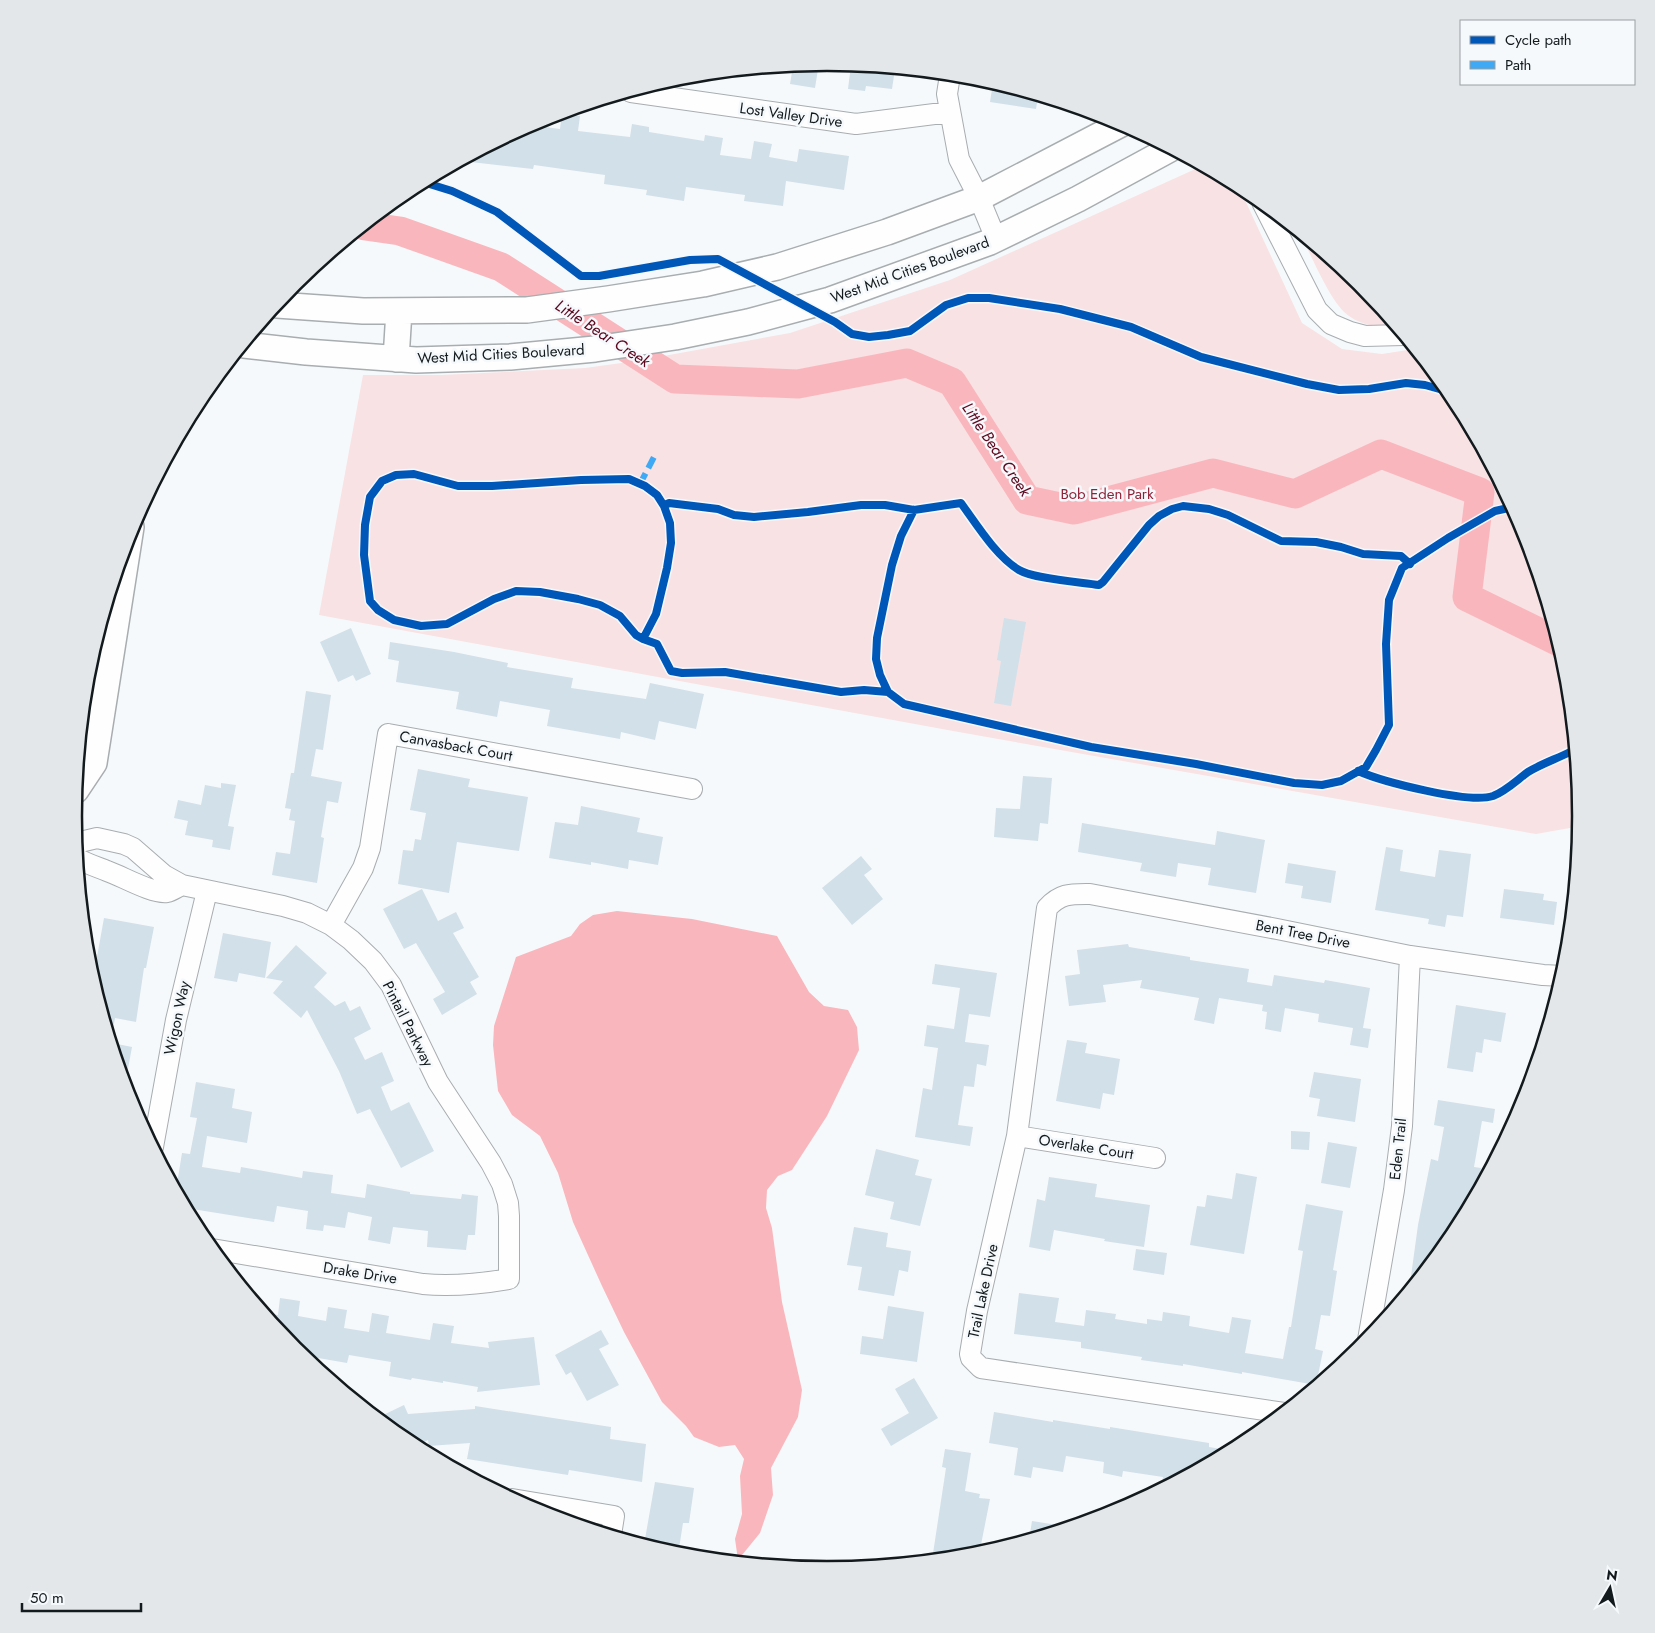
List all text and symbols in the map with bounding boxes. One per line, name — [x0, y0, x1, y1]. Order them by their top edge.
legend — [1460, 20, 1635, 85]
text: Cycle path — [1505, 29, 1572, 51]
text: Path — [1505, 54, 1531, 76]
street label: Lost Valley Drive — [738, 97, 844, 133]
street label: West Mid Cities Boulevard — [828, 231, 992, 309]
water label: Little Bear Creek — [551, 294, 656, 373]
street label: West Mid Cities Boulevard — [417, 339, 585, 369]
water label: Little Bear Creek — [957, 398, 1037, 502]
park label: Bob Eden Park — [1060, 483, 1154, 505]
street label: Canvasback Court — [398, 725, 515, 767]
street label: Bent Tree Drive — [1254, 914, 1353, 954]
street label: Pintail Parkway — [377, 977, 439, 1071]
street label: Wigon Way — [158, 979, 196, 1057]
street label: Eden Trail — [1384, 1117, 1412, 1181]
street label: Overlake Court — [1037, 1129, 1135, 1165]
street label: Trail Lake Drive — [962, 1242, 1004, 1340]
street label: Drake Drive — [321, 1256, 399, 1290]
north arrow — [1585, 1563, 1635, 1613]
text: N — [1605, 1564, 1619, 1586]
scale bar — [22, 1580, 141, 1612]
text: 50 m — [30, 1587, 64, 1609]

